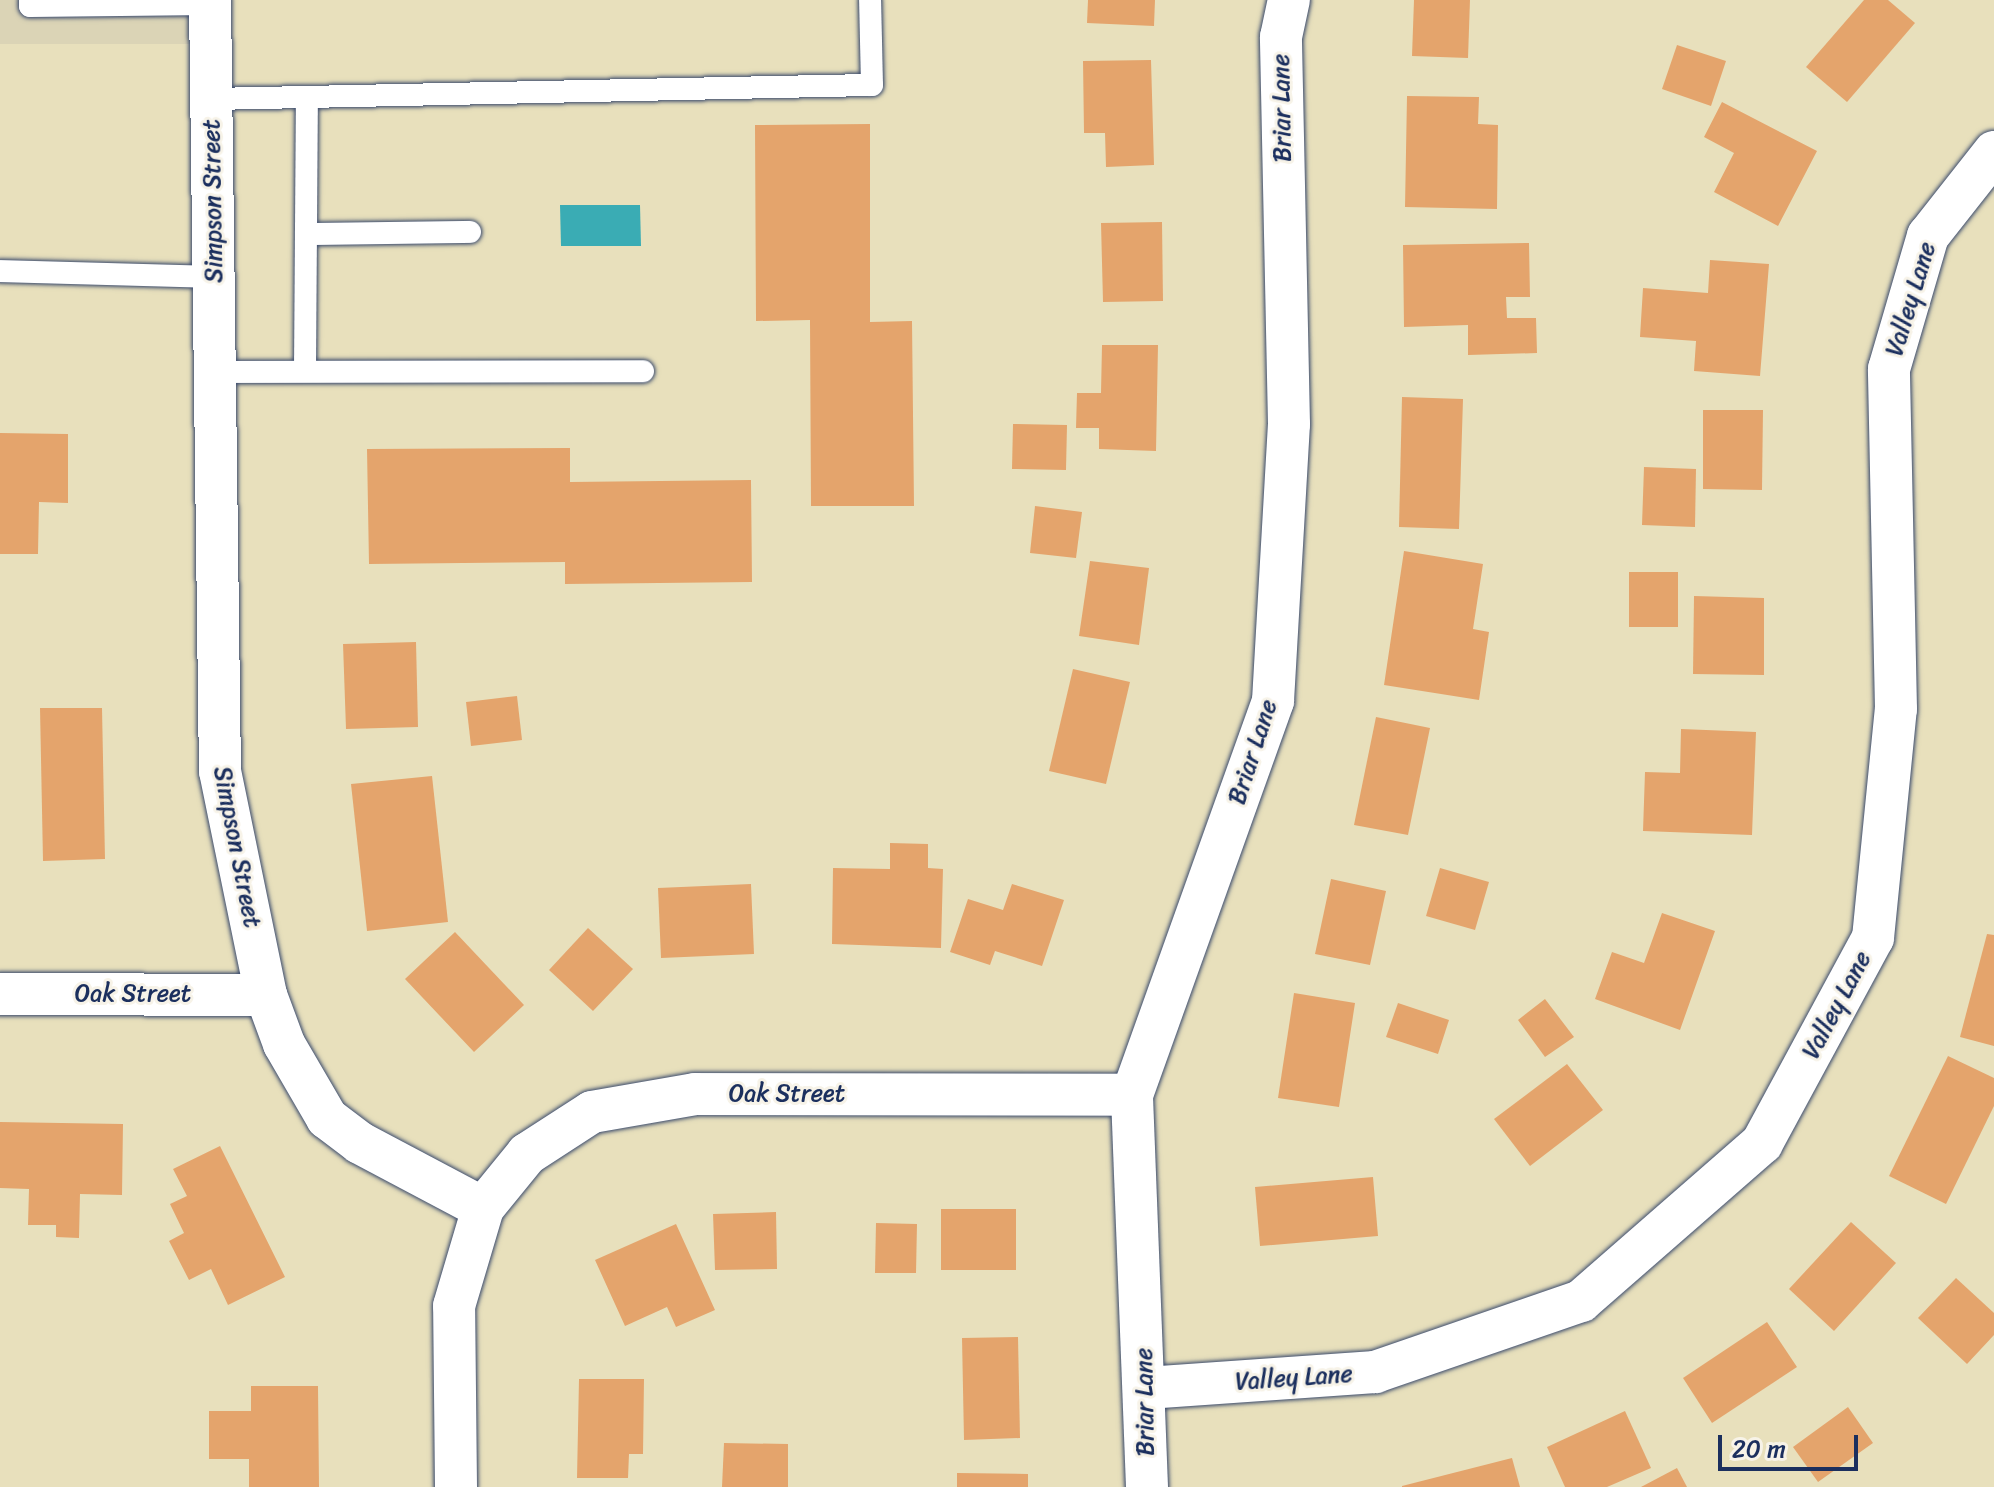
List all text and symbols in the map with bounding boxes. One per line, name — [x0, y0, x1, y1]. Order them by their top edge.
street label: Briar Lane — [1267, 54, 1297, 162]
street label: Simpson Street — [197, 119, 229, 283]
street label: Valley Lane — [1880, 239, 1942, 359]
street label: Briar Lane — [1223, 696, 1283, 808]
street label: Simpson Street — [207, 764, 267, 930]
street label: Valley Lane — [1797, 946, 1877, 1064]
street label: Oak Street — [75, 980, 191, 1008]
street label: Oak Street — [729, 1080, 845, 1108]
street label: Briar Lane — [1130, 1348, 1160, 1456]
street label: Valley Lane — [1234, 1360, 1354, 1396]
scale bar — [1722, 1419, 1862, 1469]
text: 20 m — [1732, 1428, 1786, 1470]

